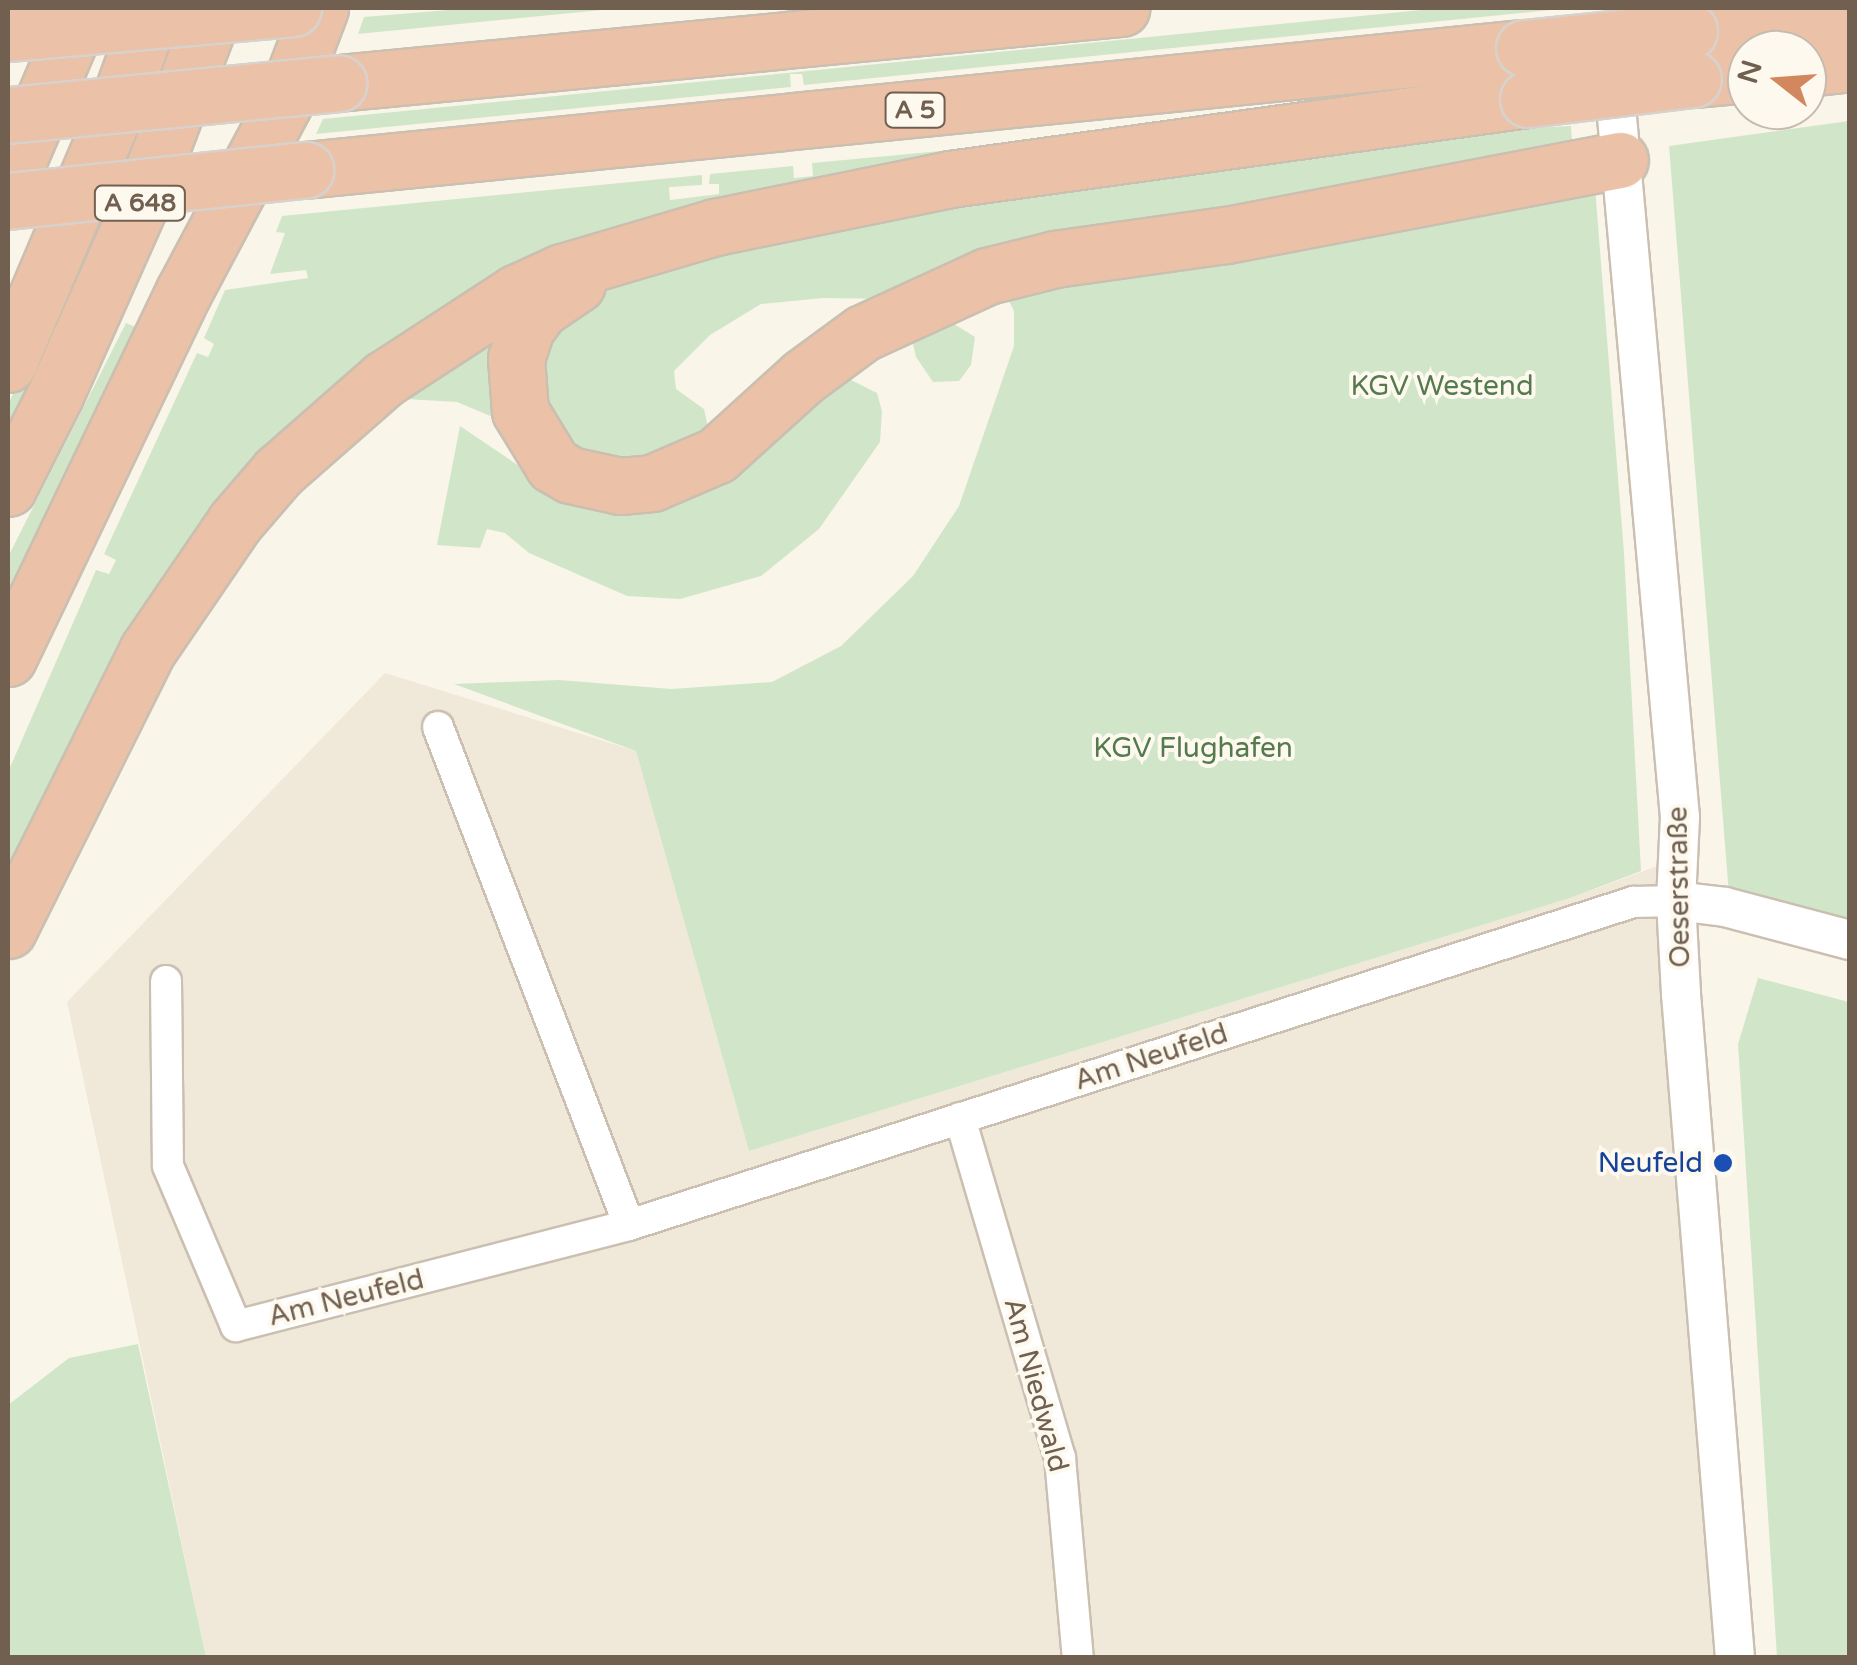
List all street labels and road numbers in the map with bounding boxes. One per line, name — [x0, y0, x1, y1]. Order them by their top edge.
road number: A 5 — [882, 90, 948, 130]
road number: A 648 — [92, 183, 188, 223]
street label: Oeserstraße — [1661, 806, 1697, 968]
street label: Am Neufeld — [1070, 1016, 1232, 1098]
street label: Am Neufeld — [265, 1262, 427, 1334]
street label: Am Niedwald — [997, 1294, 1075, 1476]

